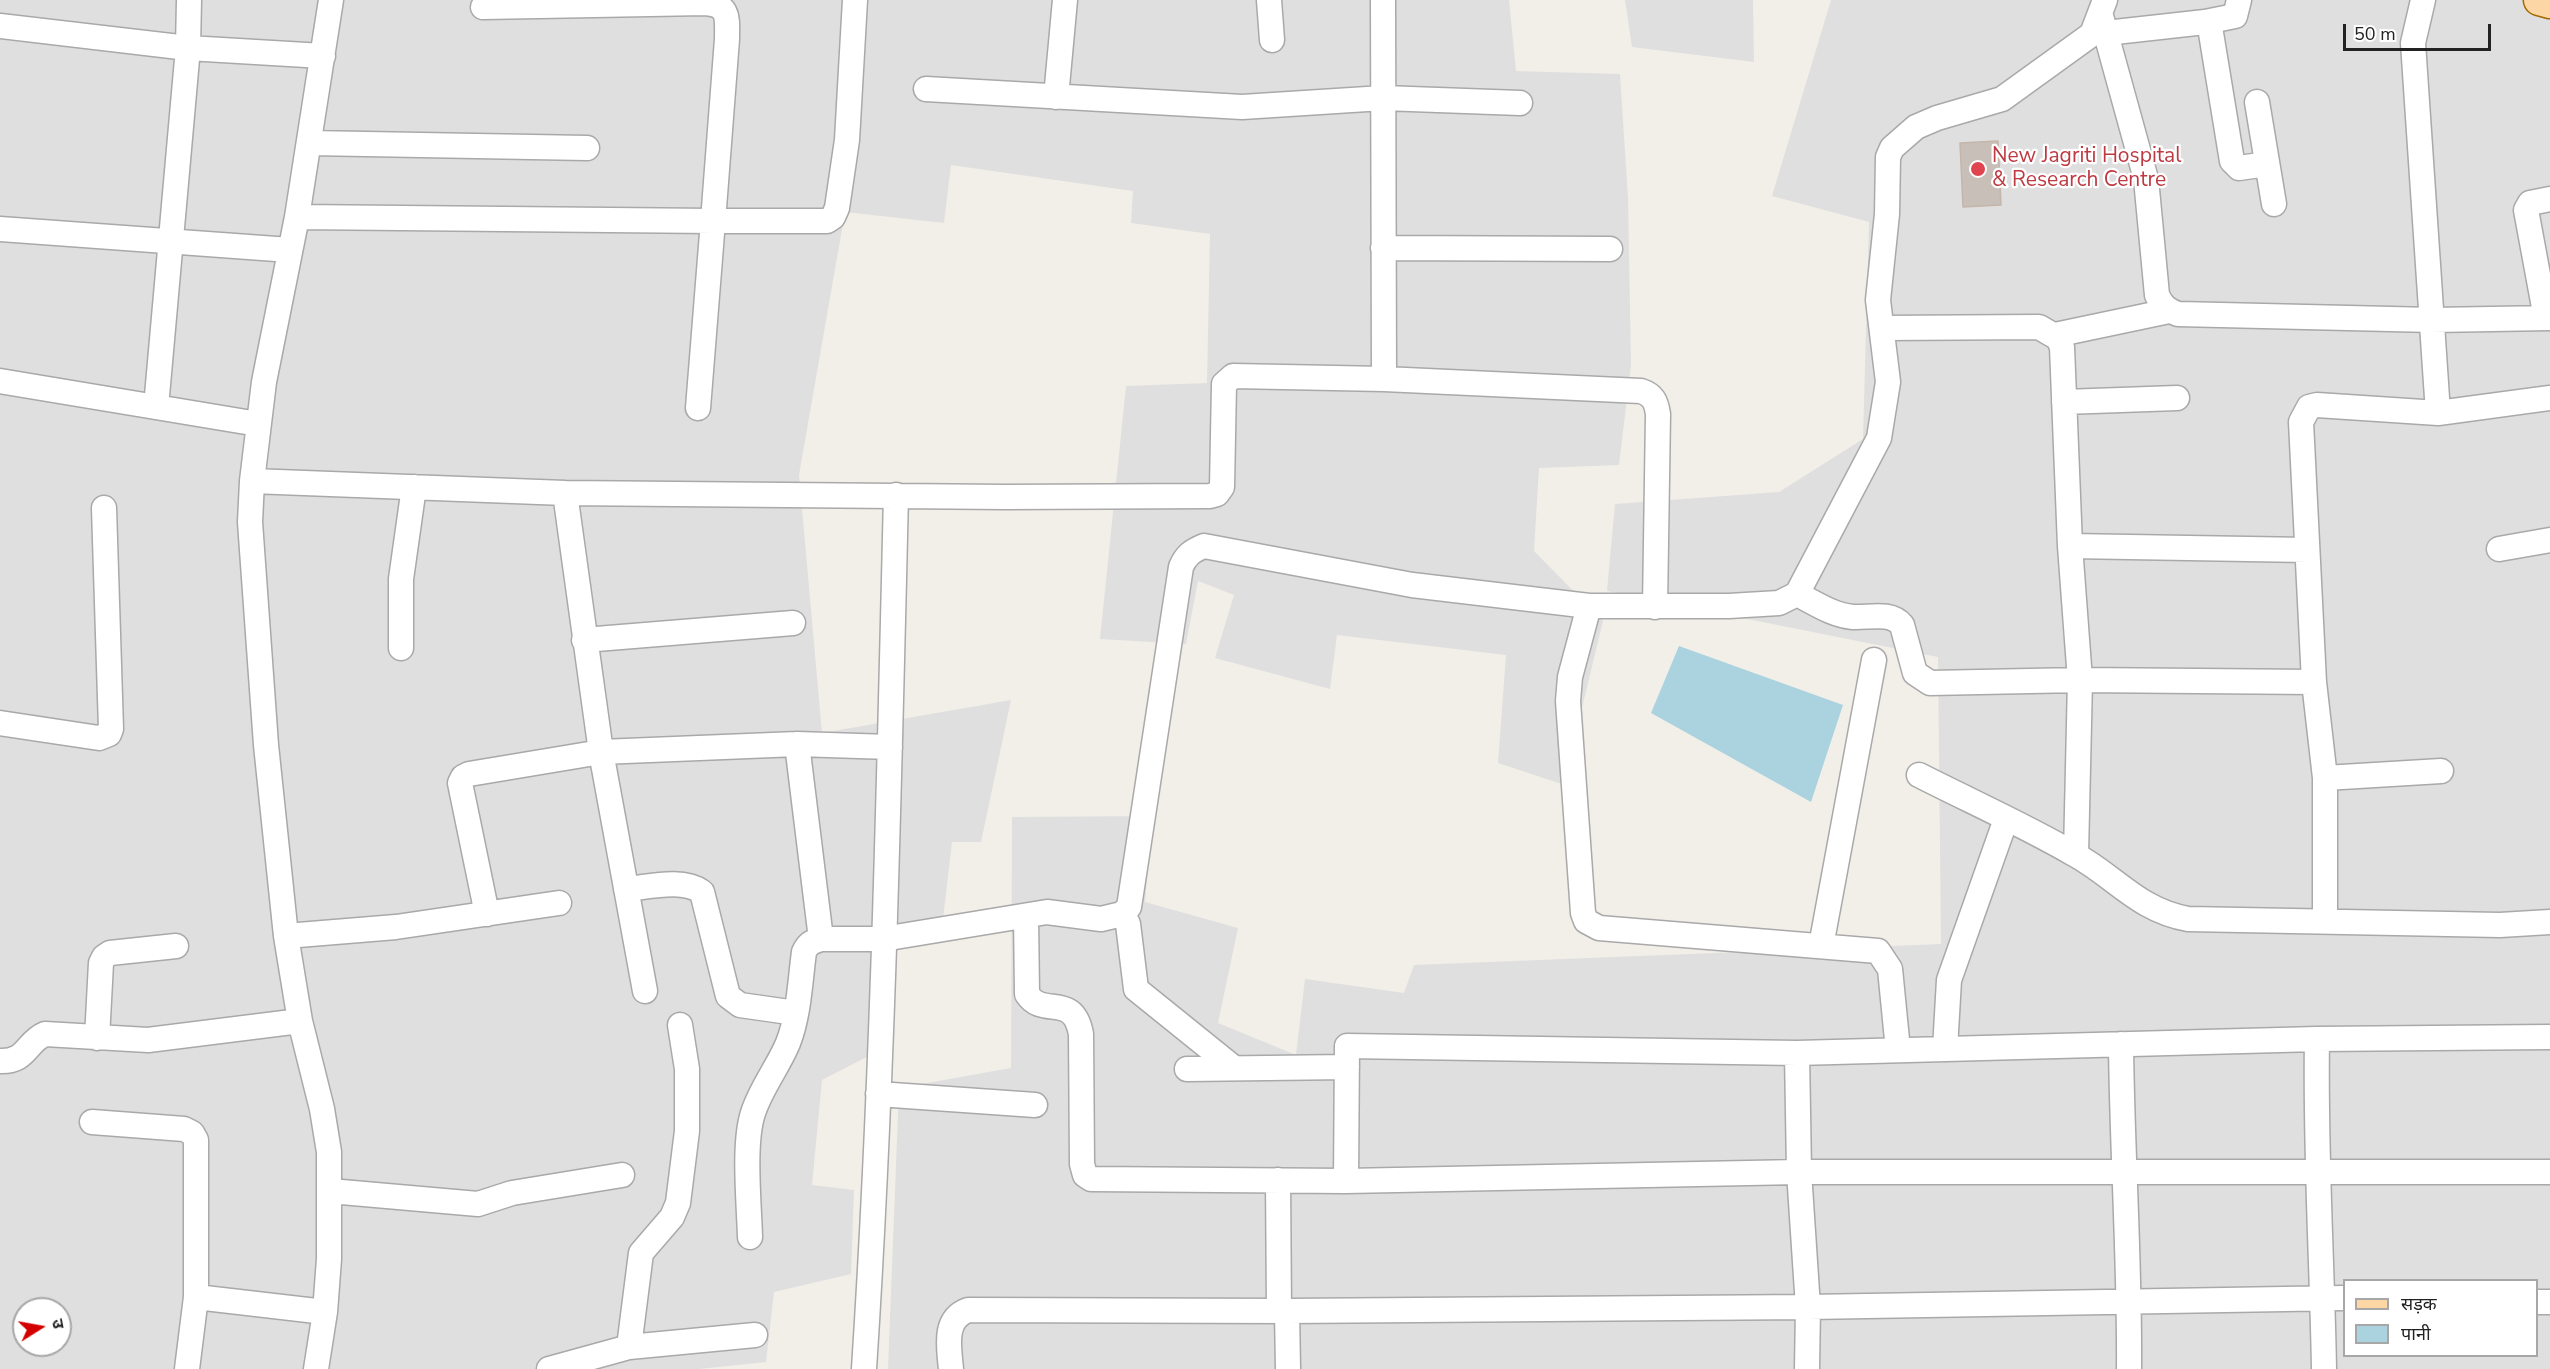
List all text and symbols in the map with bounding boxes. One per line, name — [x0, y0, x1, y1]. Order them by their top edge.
scale bar — [2346, 12, 2494, 50]
text: 50 m — [2354, 22, 2396, 46]
place label: New Jagriti Hospital & Research Centre — [1992, 144, 2181, 194]
marker: New Jagriti Hospital & Research Centre — [1969, 160, 1987, 178]
legend — [2343, 1279, 2538, 1357]
text: सड़क — [2401, 1292, 2437, 1316]
north arrow — [12, 1297, 72, 1357]
text: उ — [46, 1317, 69, 1331]
text: पानी — [2401, 1322, 2431, 1346]

